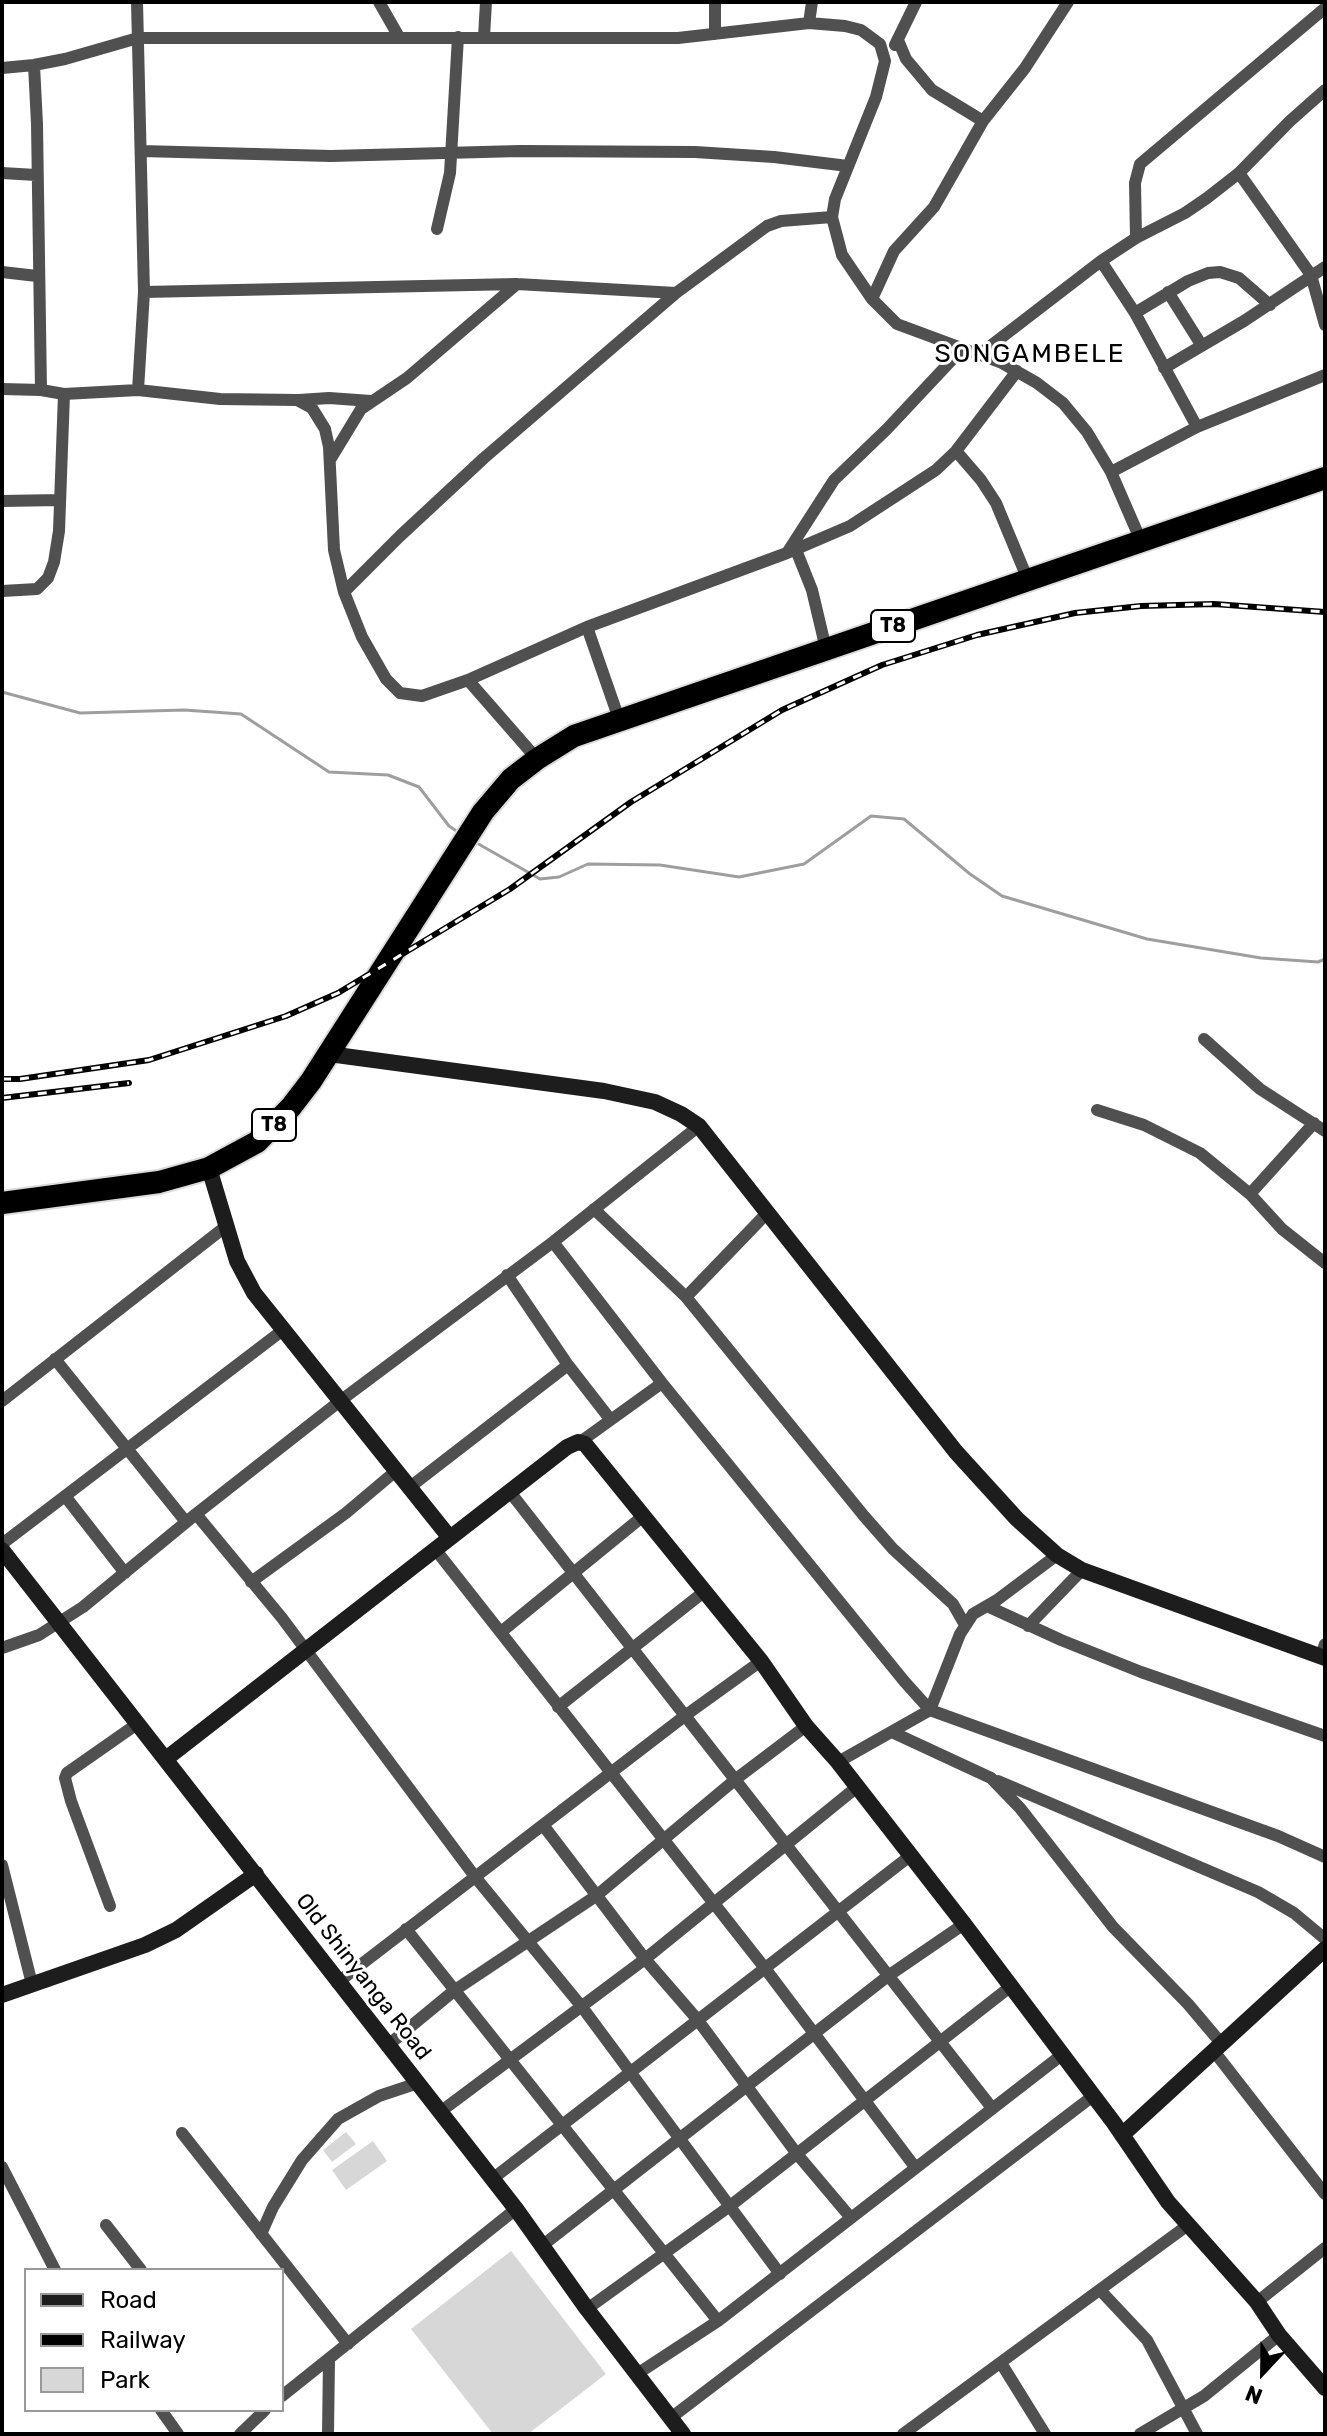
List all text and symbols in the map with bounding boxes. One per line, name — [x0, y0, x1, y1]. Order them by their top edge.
district label: SONGAMBELE — [935, 338, 1125, 370]
road number: T8 — [871, 610, 915, 642]
road number: T8 — [252, 1109, 296, 1141]
street label: Old Shinyanga Road — [290, 1888, 436, 2066]
legend — [24, 2268, 284, 2412]
text: Road — [100, 2286, 157, 2314]
text: Railway — [100, 2326, 186, 2354]
north arrow — [1223, 2332, 1303, 2412]
text: Park — [100, 2366, 150, 2394]
text: N — [1241, 2379, 1266, 2410]

